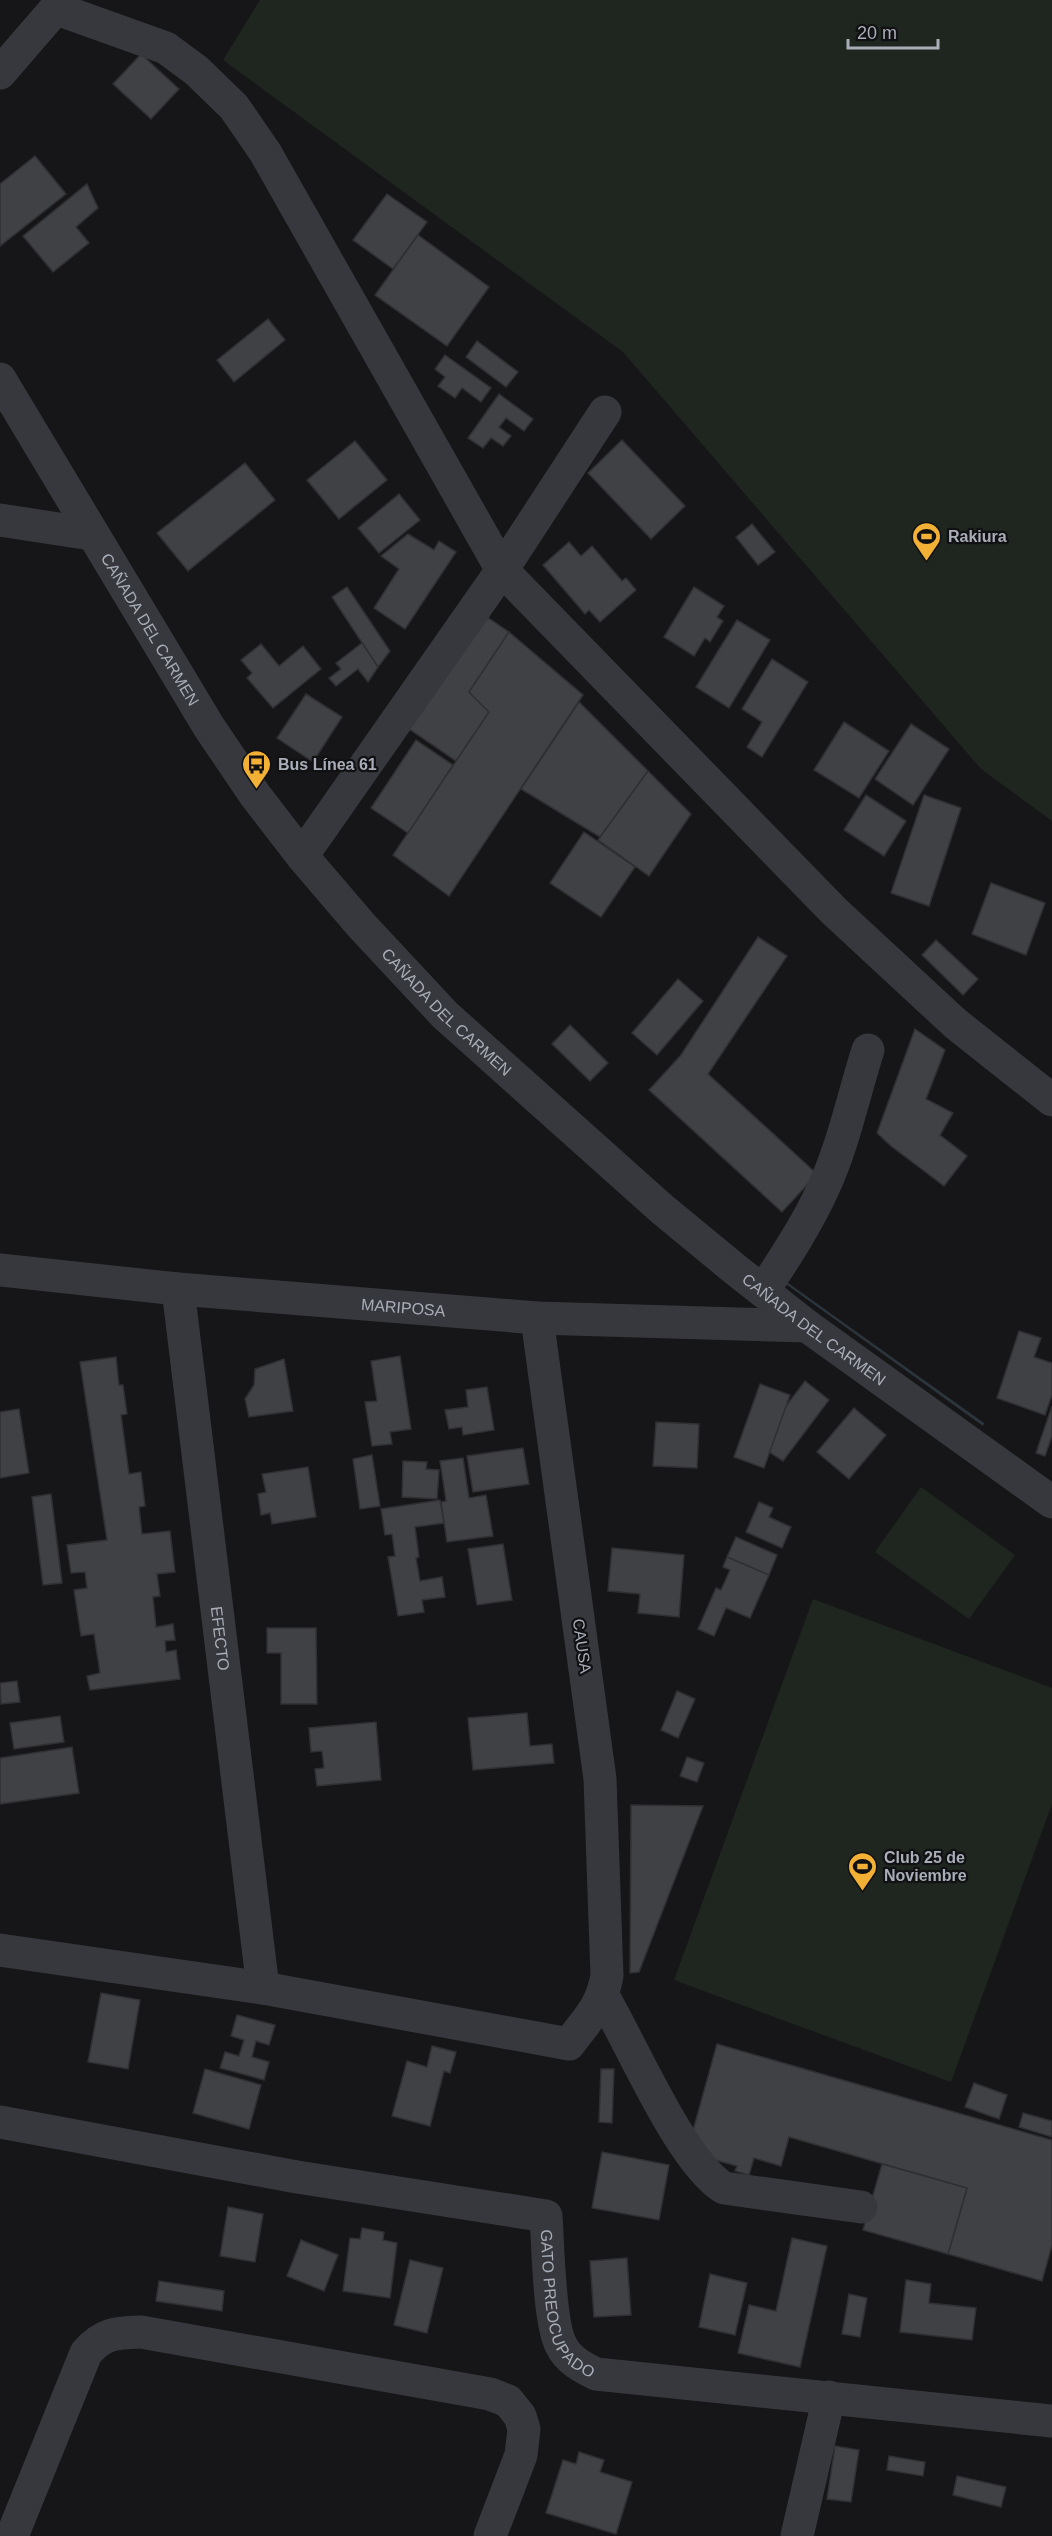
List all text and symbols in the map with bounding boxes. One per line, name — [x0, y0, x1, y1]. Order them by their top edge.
scale bar — [848, 12, 938, 50]
text: 20 m — [857, 23, 897, 43]
sports icon: Rakiura — [911, 520, 943, 562]
place label: Rakiura — [948, 528, 1007, 545]
street label: CAÑADA DEL CARMEN — [98, 550, 203, 709]
bus stop icon: Bus Línea 61 — [241, 748, 273, 790]
place label: Bus Línea 61 — [278, 756, 377, 773]
street label: CAÑADA DEL CARMEN — [379, 945, 515, 1079]
street label: CAÑADA DEL CARMEN — [739, 1270, 889, 1388]
street label: MARIPOSA — [360, 1295, 446, 1319]
street label: EFECTO — [208, 1605, 233, 1672]
street label: CAUSA — [570, 1618, 594, 1675]
place label: Club 25 de Noviembre — [884, 1849, 967, 1884]
sports icon: Club 25 de Noviembre — [847, 1850, 879, 1892]
street label: GATO PREOCUPADO — [538, 2229, 598, 2381]

